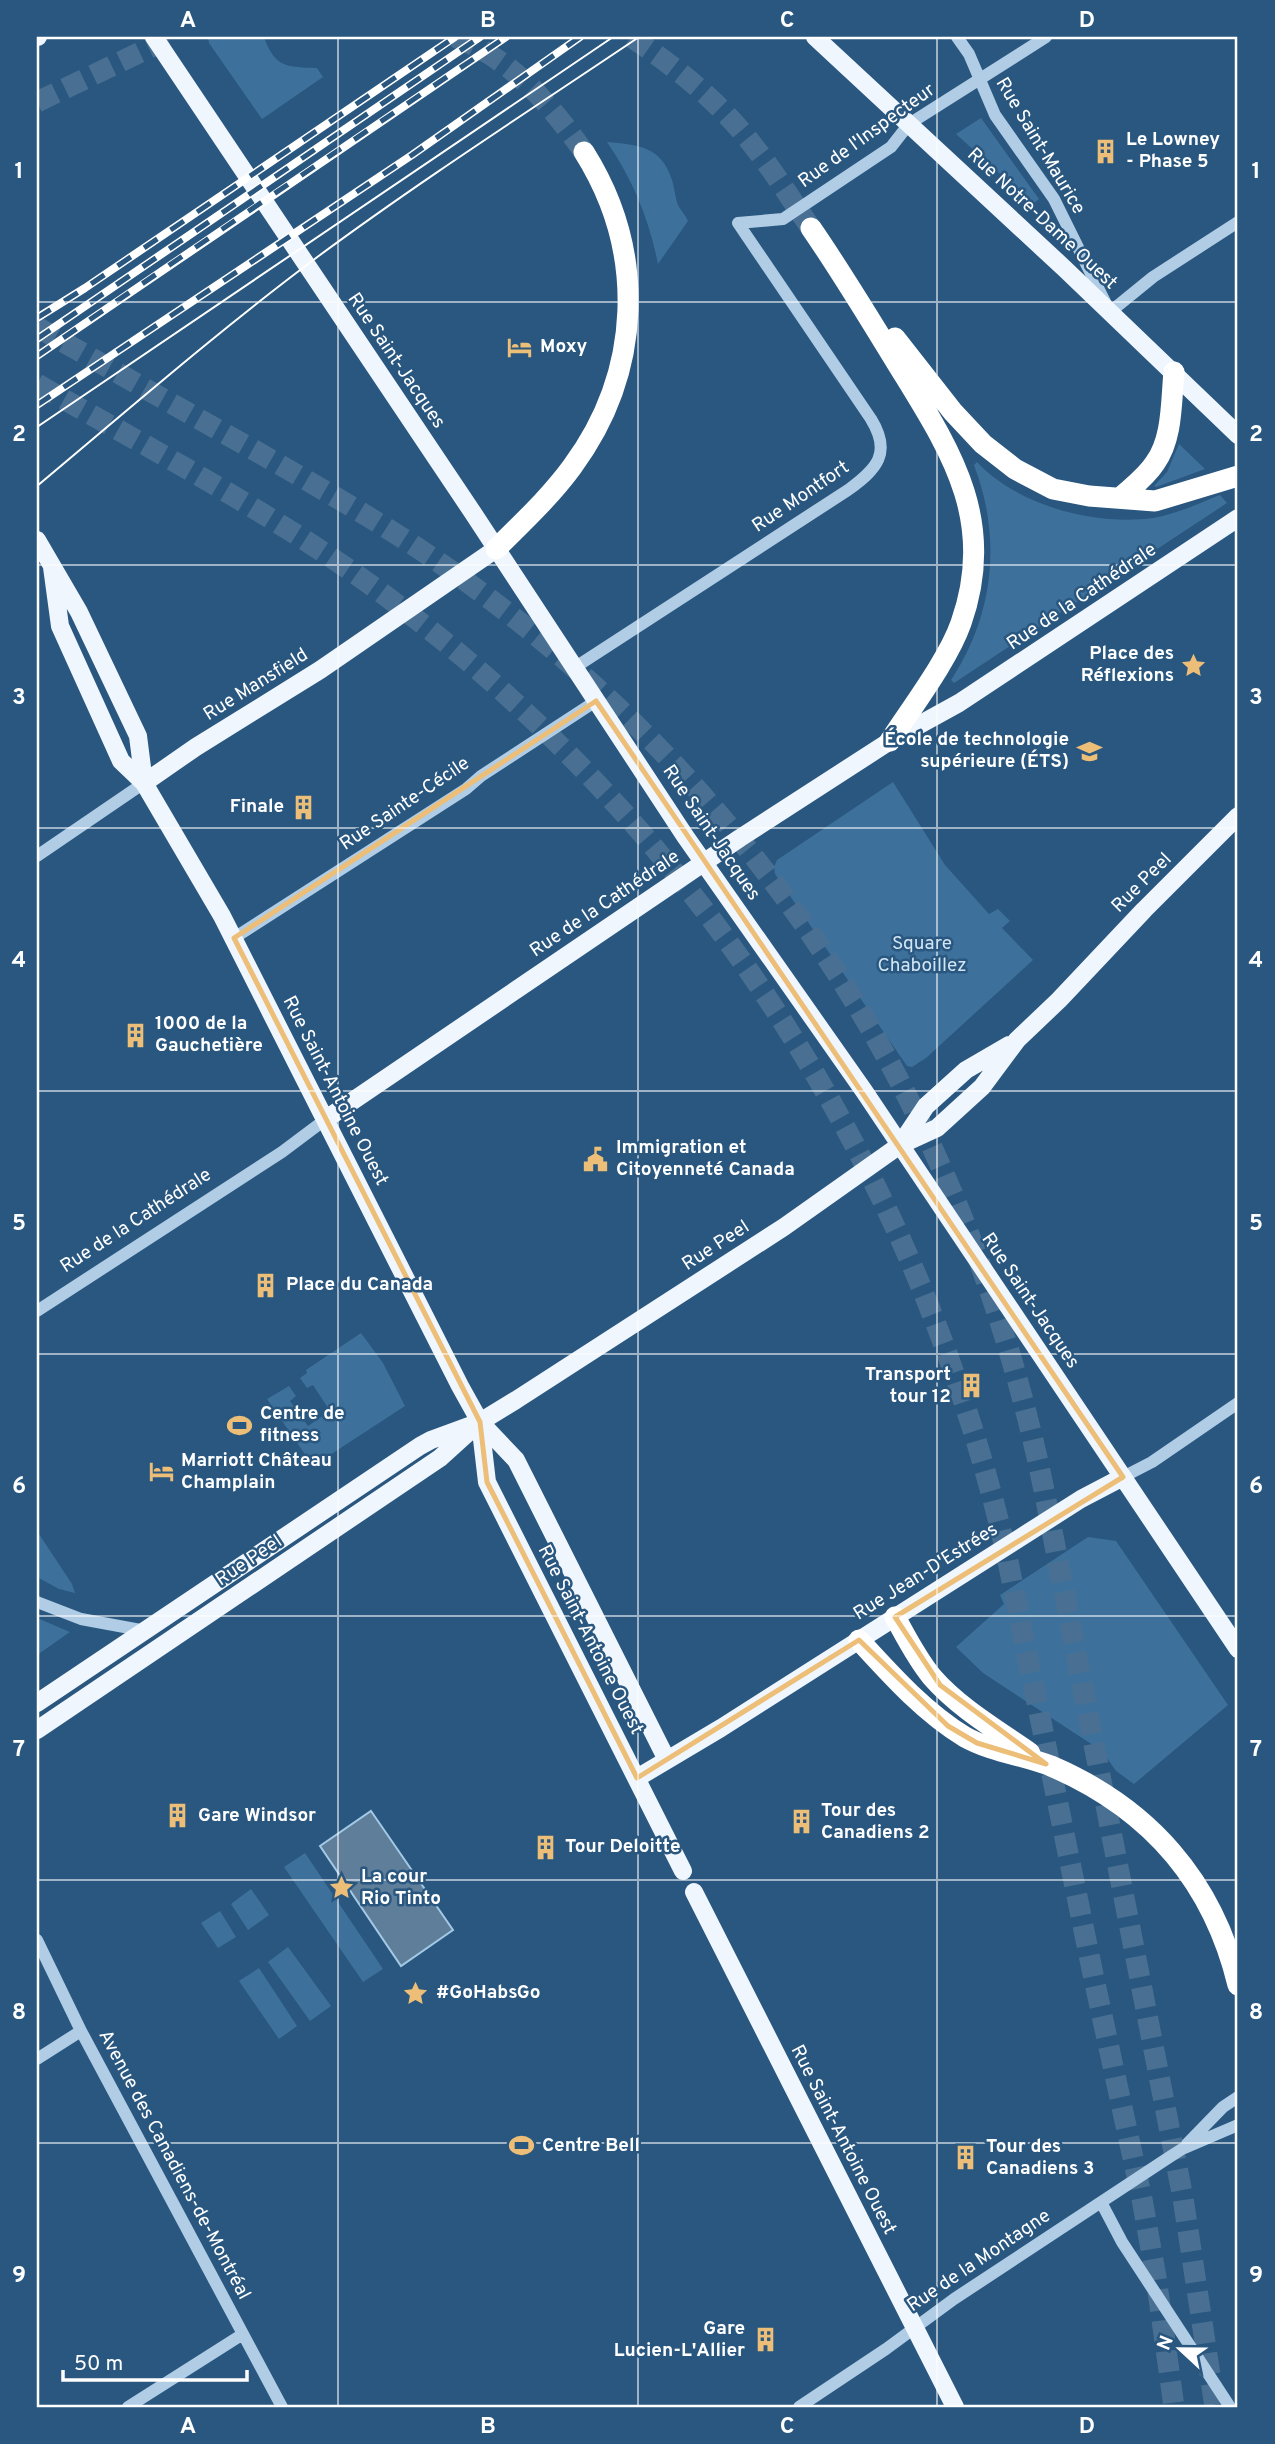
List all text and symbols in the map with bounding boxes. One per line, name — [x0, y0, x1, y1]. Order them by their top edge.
text: A — [180, 7, 196, 36]
text: B — [480, 7, 496, 36]
text: C — [780, 7, 794, 36]
text: D — [1079, 7, 1095, 36]
street label: Rue Saint-Maurice — [990, 73, 1090, 219]
street label: Rue de l'Inspecteur — [794, 78, 941, 194]
place label: Le Lowney - Phase 5 — [1126, 128, 1220, 174]
building icon: Le Lowney - Phase 5 — [1092, 137, 1120, 165]
street label: Rue Notre-Dame Ouest — [962, 143, 1122, 295]
text: 1 — [14, 158, 24, 187]
text: 1 — [1251, 158, 1261, 187]
street label: Rue Saint-Jacques — [342, 289, 450, 433]
hotel icon: Moxy — [506, 333, 534, 361]
place label: Moxy — [540, 335, 587, 359]
text: 2 — [12, 421, 26, 450]
text: 2 — [1249, 421, 1263, 450]
street label: Rue Montfort — [748, 456, 854, 538]
street label: Rue de la Cathédrale — [1003, 538, 1161, 656]
place label: Place des Réflexions — [1081, 642, 1174, 688]
street label: Rue Mansfield — [199, 643, 313, 727]
place icon: Place des Réflexions — [1180, 651, 1208, 679]
text: 3 — [12, 684, 26, 713]
text: 3 — [1249, 684, 1263, 713]
place label: École de technologie supérieure (ÉTS) — [884, 727, 1069, 774]
school or university icon: École de technologie supérieure (ÉTS) — [1075, 737, 1103, 765]
street label: Rue Sainte-Cécile — [336, 752, 474, 856]
street label: Rue Saint-Jacques — [657, 761, 765, 905]
building icon: Finale — [290, 793, 318, 821]
place label: Finale — [230, 795, 284, 819]
street label: Rue de la Cathédrale — [526, 845, 684, 963]
street label: Rue Peel — [1107, 848, 1177, 918]
park label: Square Chaboillez — [877, 932, 967, 978]
text: 4 — [12, 947, 26, 976]
text: 4 — [1249, 947, 1263, 976]
street label: Rue Saint-Antoine Ouest — [277, 992, 393, 1190]
place label: 1000 de la Gauchetière — [155, 1012, 263, 1058]
building icon: 1000 de la Gauchetière — [121, 1021, 149, 1049]
place label: Immigration et Citoyenneté Canada — [616, 1136, 795, 1182]
public building icon: Immigration et Citoyenneté Canada — [582, 1145, 610, 1173]
street label: Rue de la Cathédrale — [56, 1163, 216, 1279]
text: 5 — [12, 1210, 26, 1239]
text: 5 — [1249, 1210, 1263, 1239]
street label: Rue Peel — [678, 1215, 754, 1277]
street label: Rue Saint-Jacques — [976, 1229, 1084, 1373]
building icon: Place du Canada — [252, 1271, 280, 1299]
place label: Place du Canada — [286, 1273, 433, 1297]
place label: Transport tour 12 — [865, 1363, 951, 1409]
building icon: Transport tour 12 — [957, 1372, 985, 1400]
place label: Centre de fitness — [260, 1402, 345, 1448]
sports icon: Centre de fitness — [226, 1411, 254, 1439]
place label: Marriott Château Champlain — [181, 1449, 332, 1495]
hotel icon: Marriott Château Champlain — [147, 1458, 175, 1486]
text: 6 — [12, 1473, 26, 1502]
text: 6 — [1249, 1473, 1263, 1502]
street label: Rue Jean-D'Estrées — [849, 1518, 1003, 1626]
street label: Rue Peel — [211, 1530, 287, 1592]
street label: Rue Saint-Antoine Ouest — [532, 1541, 648, 1739]
text: 7 — [13, 1736, 25, 1765]
text: 7 — [1250, 1736, 1262, 1765]
place label: Tour des Canadiens 2 — [821, 1799, 930, 1845]
building icon: Gare Windsor — [164, 1802, 192, 1830]
place label: Gare Windsor — [198, 1804, 316, 1828]
building icon: Tour des Canadiens 2 — [787, 1808, 815, 1836]
building icon: Tour Deloitte — [531, 1833, 559, 1861]
place label: Tour Deloitte — [565, 1835, 681, 1859]
place label: La cour Rio Tinto — [361, 1865, 441, 1911]
place icon: La cour Rio Tinto — [327, 1874, 355, 1902]
place icon: #GoHabsGo — [402, 1979, 430, 2007]
place label: #GoHabsGo — [436, 1981, 541, 2005]
text: 8 — [12, 1999, 26, 2028]
text: 8 — [1249, 1999, 1263, 2028]
street label: Avenue des Canadiens-de-Montréal — [92, 2026, 256, 2304]
street label: Rue Saint-Antoine Ouest — [785, 2041, 901, 2239]
sports icon: Centre Bell — [508, 2132, 536, 2160]
place label: Centre Bell — [542, 2134, 640, 2158]
place label: Tour des Canadiens 3 — [986, 2135, 1095, 2181]
building icon: Tour des Canadiens 3 — [952, 2144, 980, 2172]
street label: Rue de la Montagne — [903, 2204, 1055, 2318]
text: 9 — [12, 2262, 26, 2291]
text: 9 — [1249, 2262, 1263, 2291]
north arrow — [1146, 2314, 1216, 2384]
place label: Gare Lucien-L'Allier — [614, 2317, 745, 2363]
building icon: Gare Lucien-L'Allier — [751, 2326, 779, 2354]
text: N — [1152, 2333, 1180, 2354]
scale bar — [63, 2339, 247, 2383]
text: 50 m — [74, 2351, 123, 2378]
text: A — [180, 2413, 196, 2442]
text: B — [480, 2413, 496, 2442]
text: C — [780, 2413, 794, 2442]
text: D — [1079, 2413, 1095, 2442]

